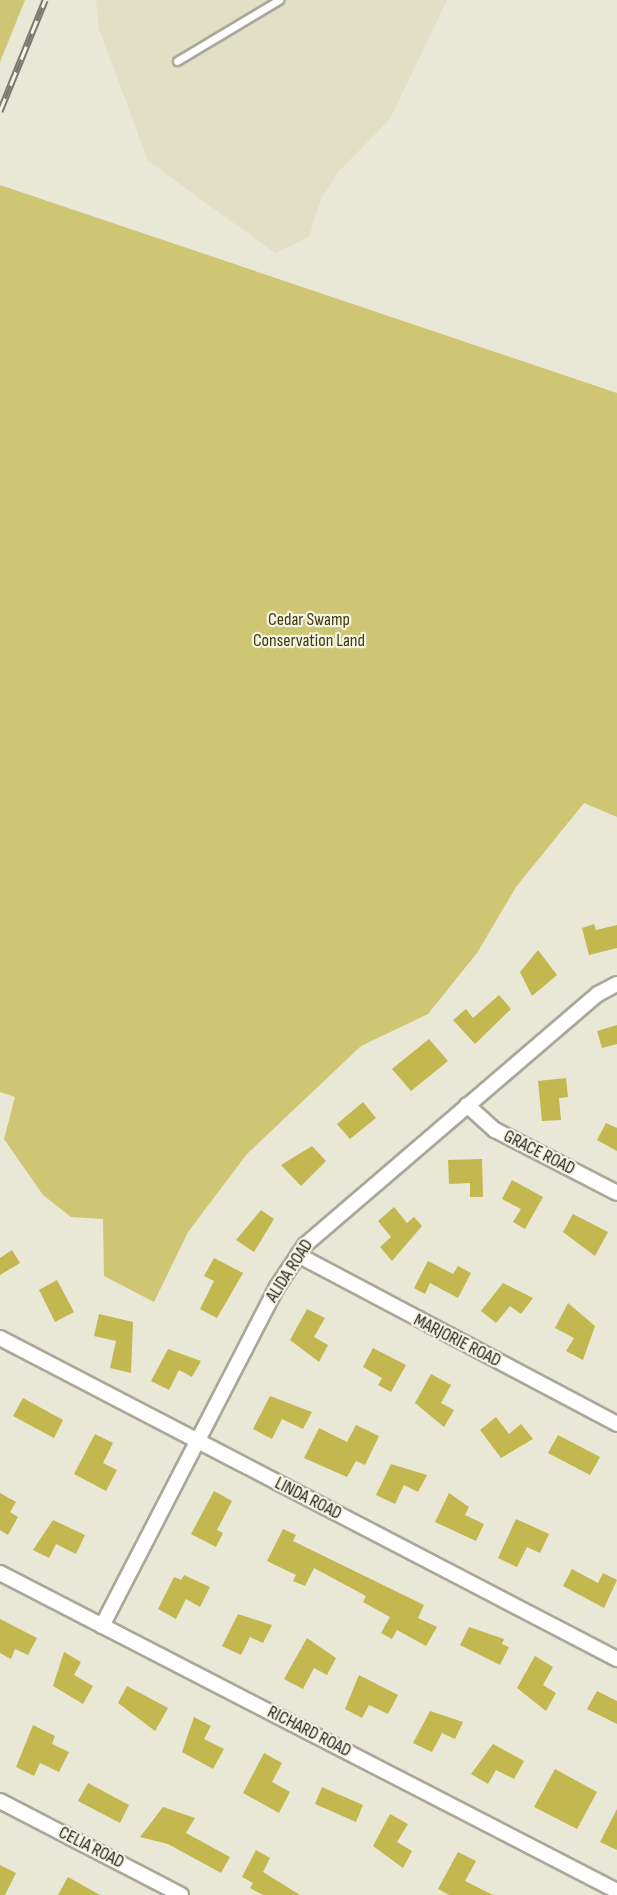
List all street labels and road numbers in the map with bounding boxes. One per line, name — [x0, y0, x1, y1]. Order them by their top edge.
street label: GRACE ROAD — [500, 1126, 578, 1180]
street label: ALIDA ROAD — [262, 1235, 318, 1307]
street label: MARJORIE ROAD — [410, 1310, 504, 1372]
street label: LINDA ROAD — [271, 1473, 345, 1525]
street label: RICHARD ROAD — [264, 1702, 354, 1762]
street label: CELIA ROAD — [55, 1822, 127, 1874]

